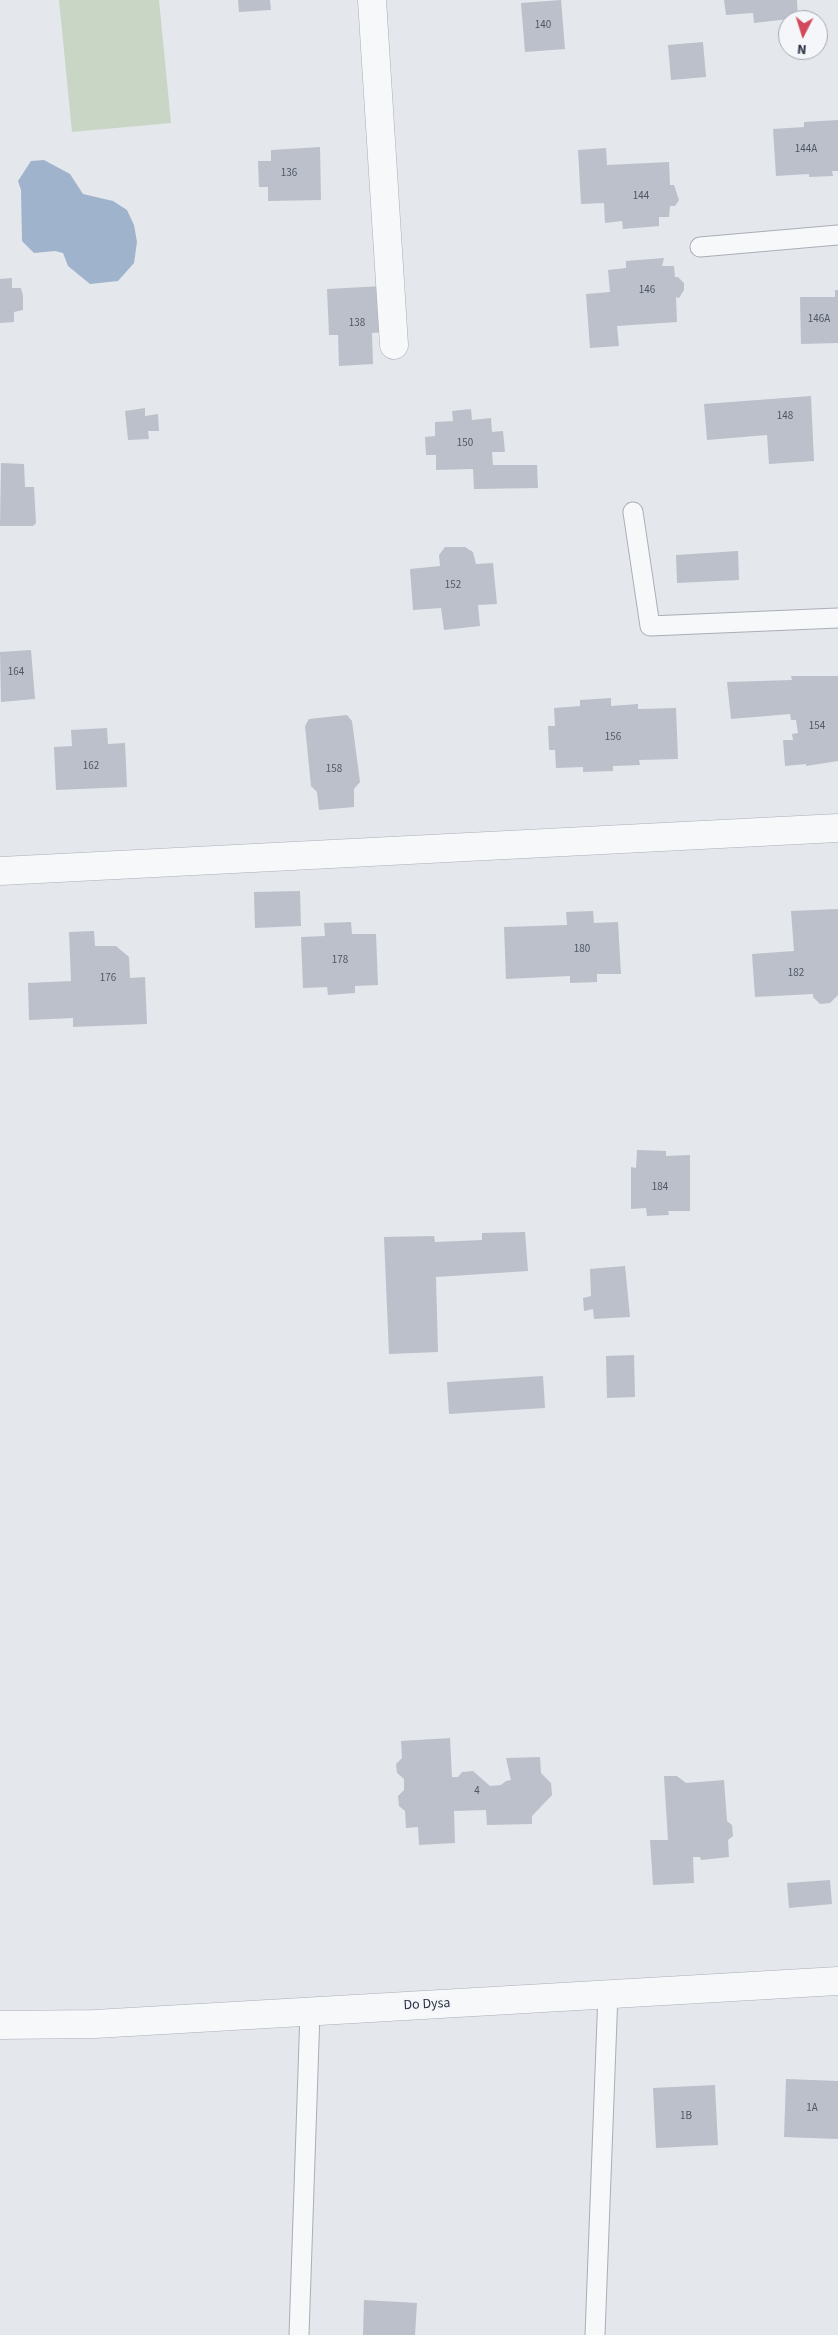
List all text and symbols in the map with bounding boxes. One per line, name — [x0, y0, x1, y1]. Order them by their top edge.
north arrow — [778, 10, 828, 60]
house number: 140 — [535, 19, 551, 33]
text: N — [796, 39, 807, 59]
house number: 144A — [795, 143, 817, 157]
house number: 136 — [281, 167, 297, 181]
house number: 144 — [633, 190, 649, 204]
house number: 146 — [639, 284, 655, 298]
house number: 146A — [808, 313, 830, 327]
house number: 138 — [349, 317, 365, 331]
house number: 148 — [777, 410, 793, 424]
house number: 150 — [457, 437, 473, 451]
house number: 152 — [445, 579, 461, 593]
house number: 164 — [8, 666, 24, 680]
house number: 154 — [809, 720, 825, 734]
house number: 156 — [605, 731, 621, 745]
house number: 162 — [83, 760, 99, 774]
house number: 158 — [326, 763, 342, 777]
house number: 180 — [574, 943, 590, 957]
house number: 178 — [332, 954, 348, 968]
house number: 182 — [788, 967, 804, 981]
house number: 176 — [100, 972, 116, 986]
house number: 184 — [652, 1181, 668, 1195]
house number: 4 — [474, 1785, 480, 1799]
street label: Do Dysa — [403, 1995, 451, 2015]
house number: 1A — [806, 2102, 818, 2116]
house number: 1B — [680, 2110, 692, 2124]

